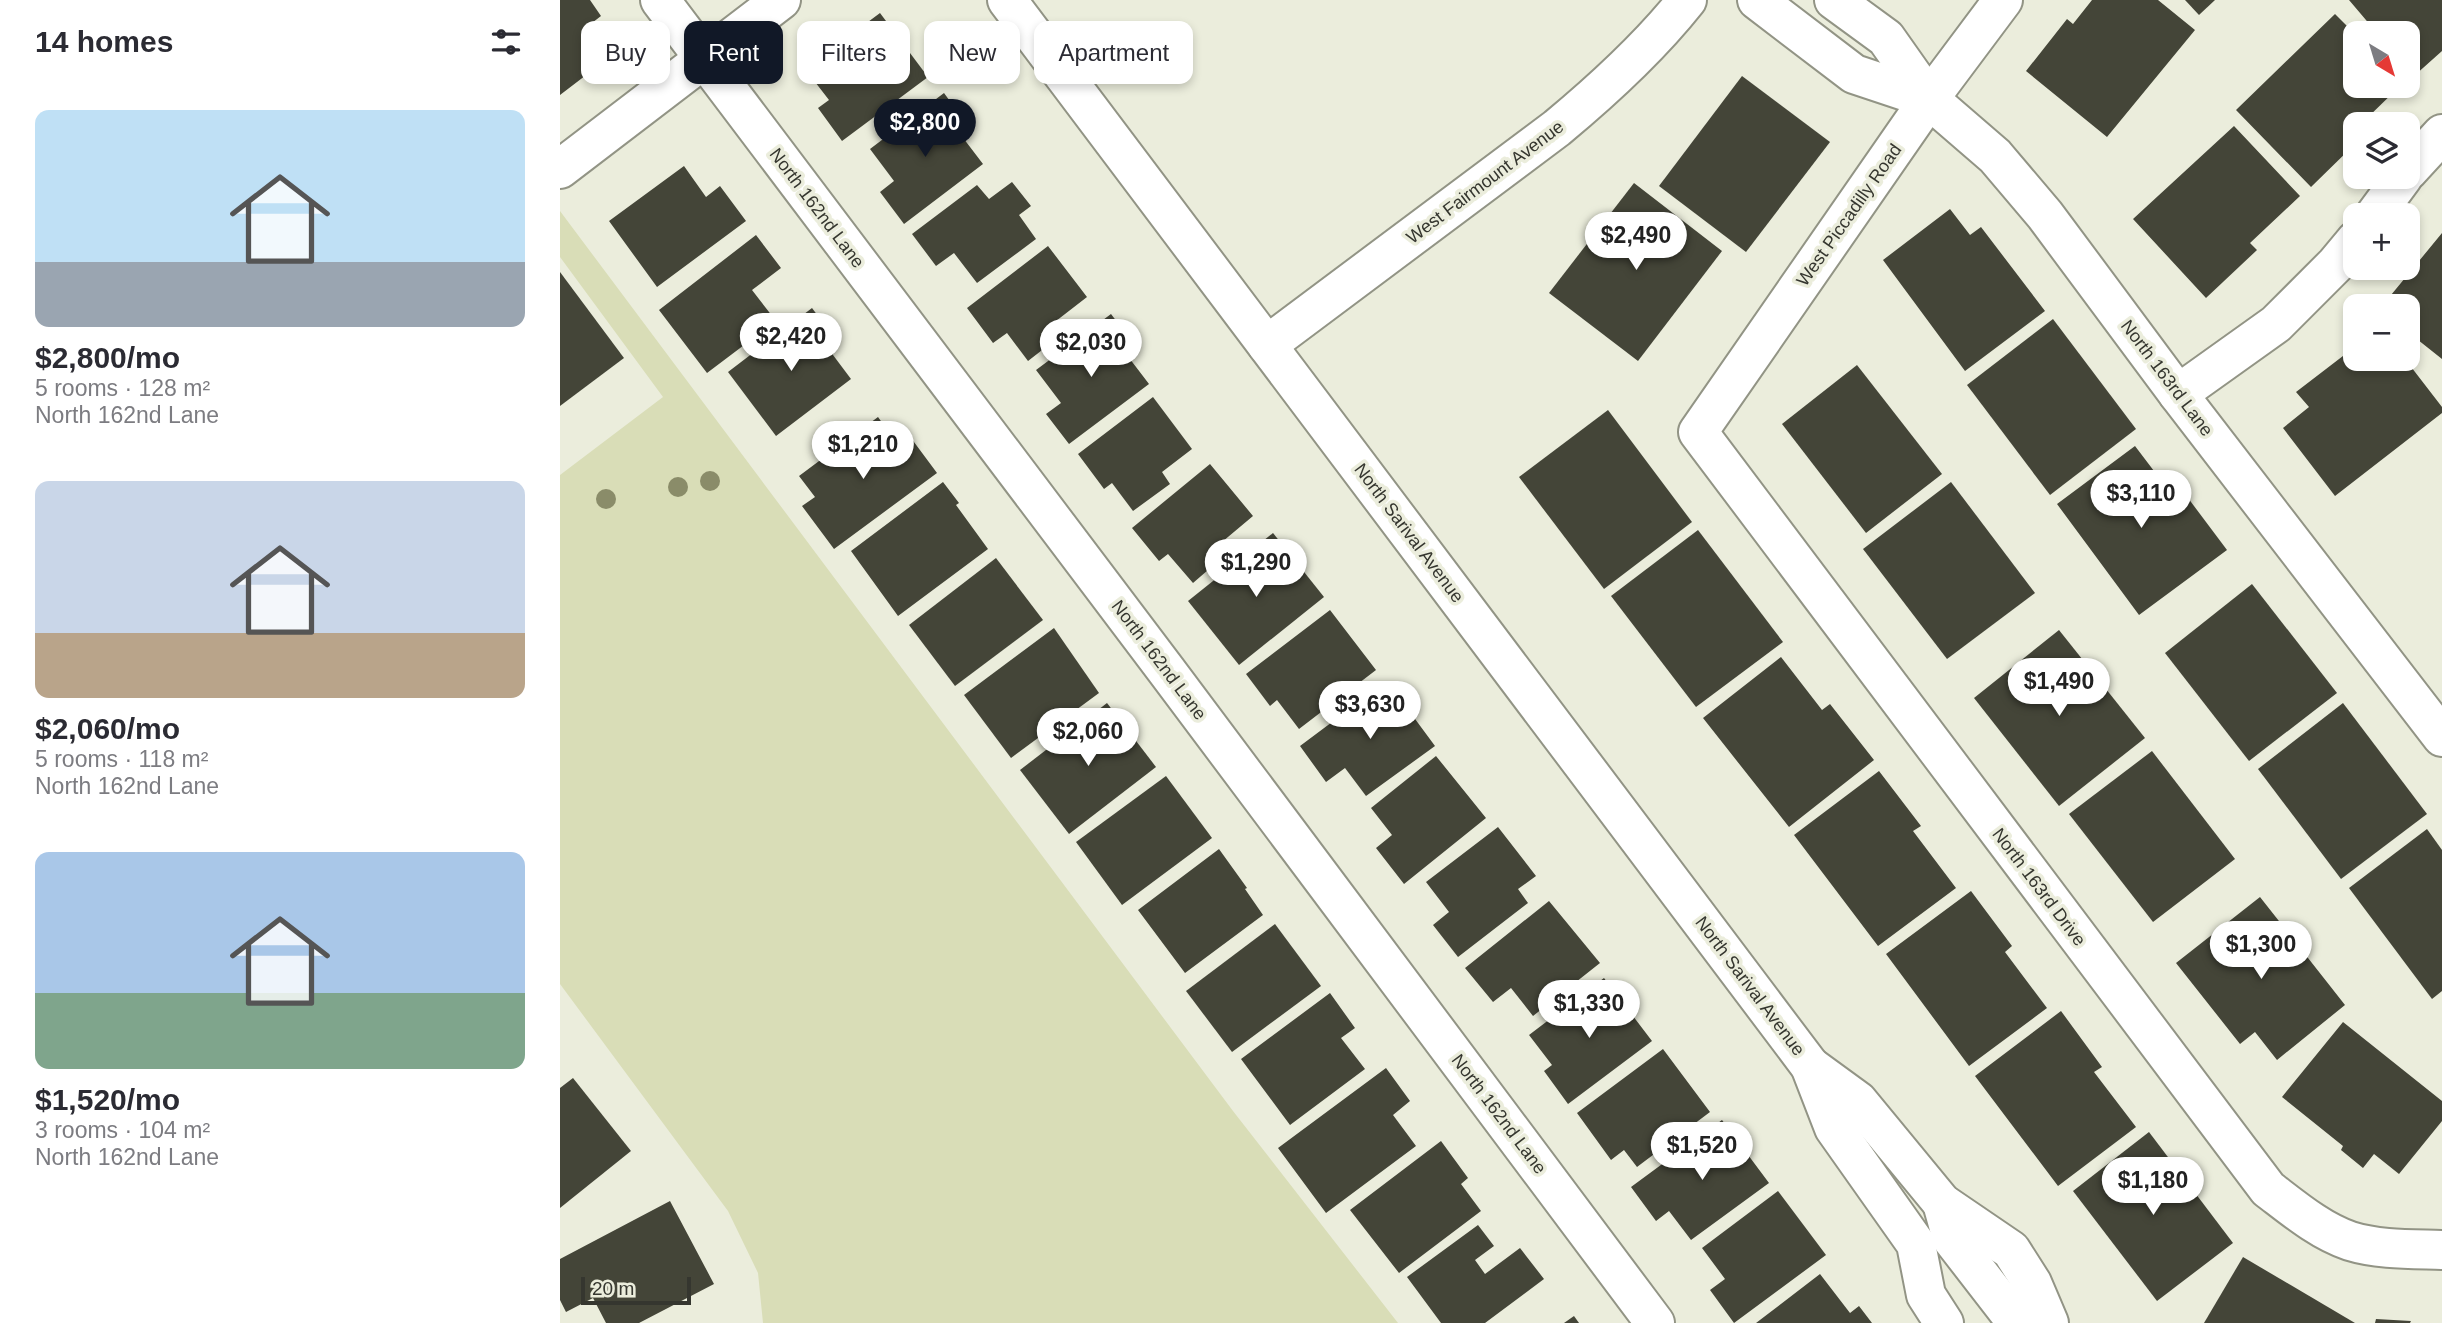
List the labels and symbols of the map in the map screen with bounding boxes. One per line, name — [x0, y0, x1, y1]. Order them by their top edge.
north arrow — [2343, 21, 2420, 98]
pin: $2,800 — [868, 100, 982, 159]
street label: West Fairmount Avenue — [1403, 116, 1567, 248]
street label: West Piccadilly Road — [1792, 140, 1906, 290]
street label: North 162nd Lane — [766, 144, 868, 272]
pin: $2,490 — [1579, 212, 1693, 272]
pin: $2,420 — [734, 314, 848, 373]
street label: North 163rd Lane — [2117, 316, 2217, 440]
pin: $2,030 — [1034, 320, 1148, 379]
pin: $1,210 — [806, 421, 920, 481]
street label: North Sarival Avenue — [1350, 460, 1468, 606]
pin: $3,110 — [2084, 470, 2198, 530]
pin: $1,290 — [1199, 540, 1313, 599]
street label: North 162nd Lane — [1108, 596, 1210, 724]
pin: $1,490 — [2002, 658, 2116, 718]
pin: $3,630 — [1313, 682, 1427, 741]
pin: $2,060 — [1031, 708, 1145, 768]
street label: North 163rd Drive — [1988, 824, 2090, 950]
street label: North Sarival Avenue — [1691, 913, 1809, 1059]
pin: $1,300 — [2204, 922, 2318, 981]
pin: $1,330 — [1532, 981, 1646, 1040]
street label: North 162nd Lane — [1448, 1050, 1550, 1178]
pin: $1,520 — [1645, 1122, 1759, 1182]
pin: $1,180 — [2096, 1158, 2210, 1217]
scale bar — [581, 1274, 691, 1306]

